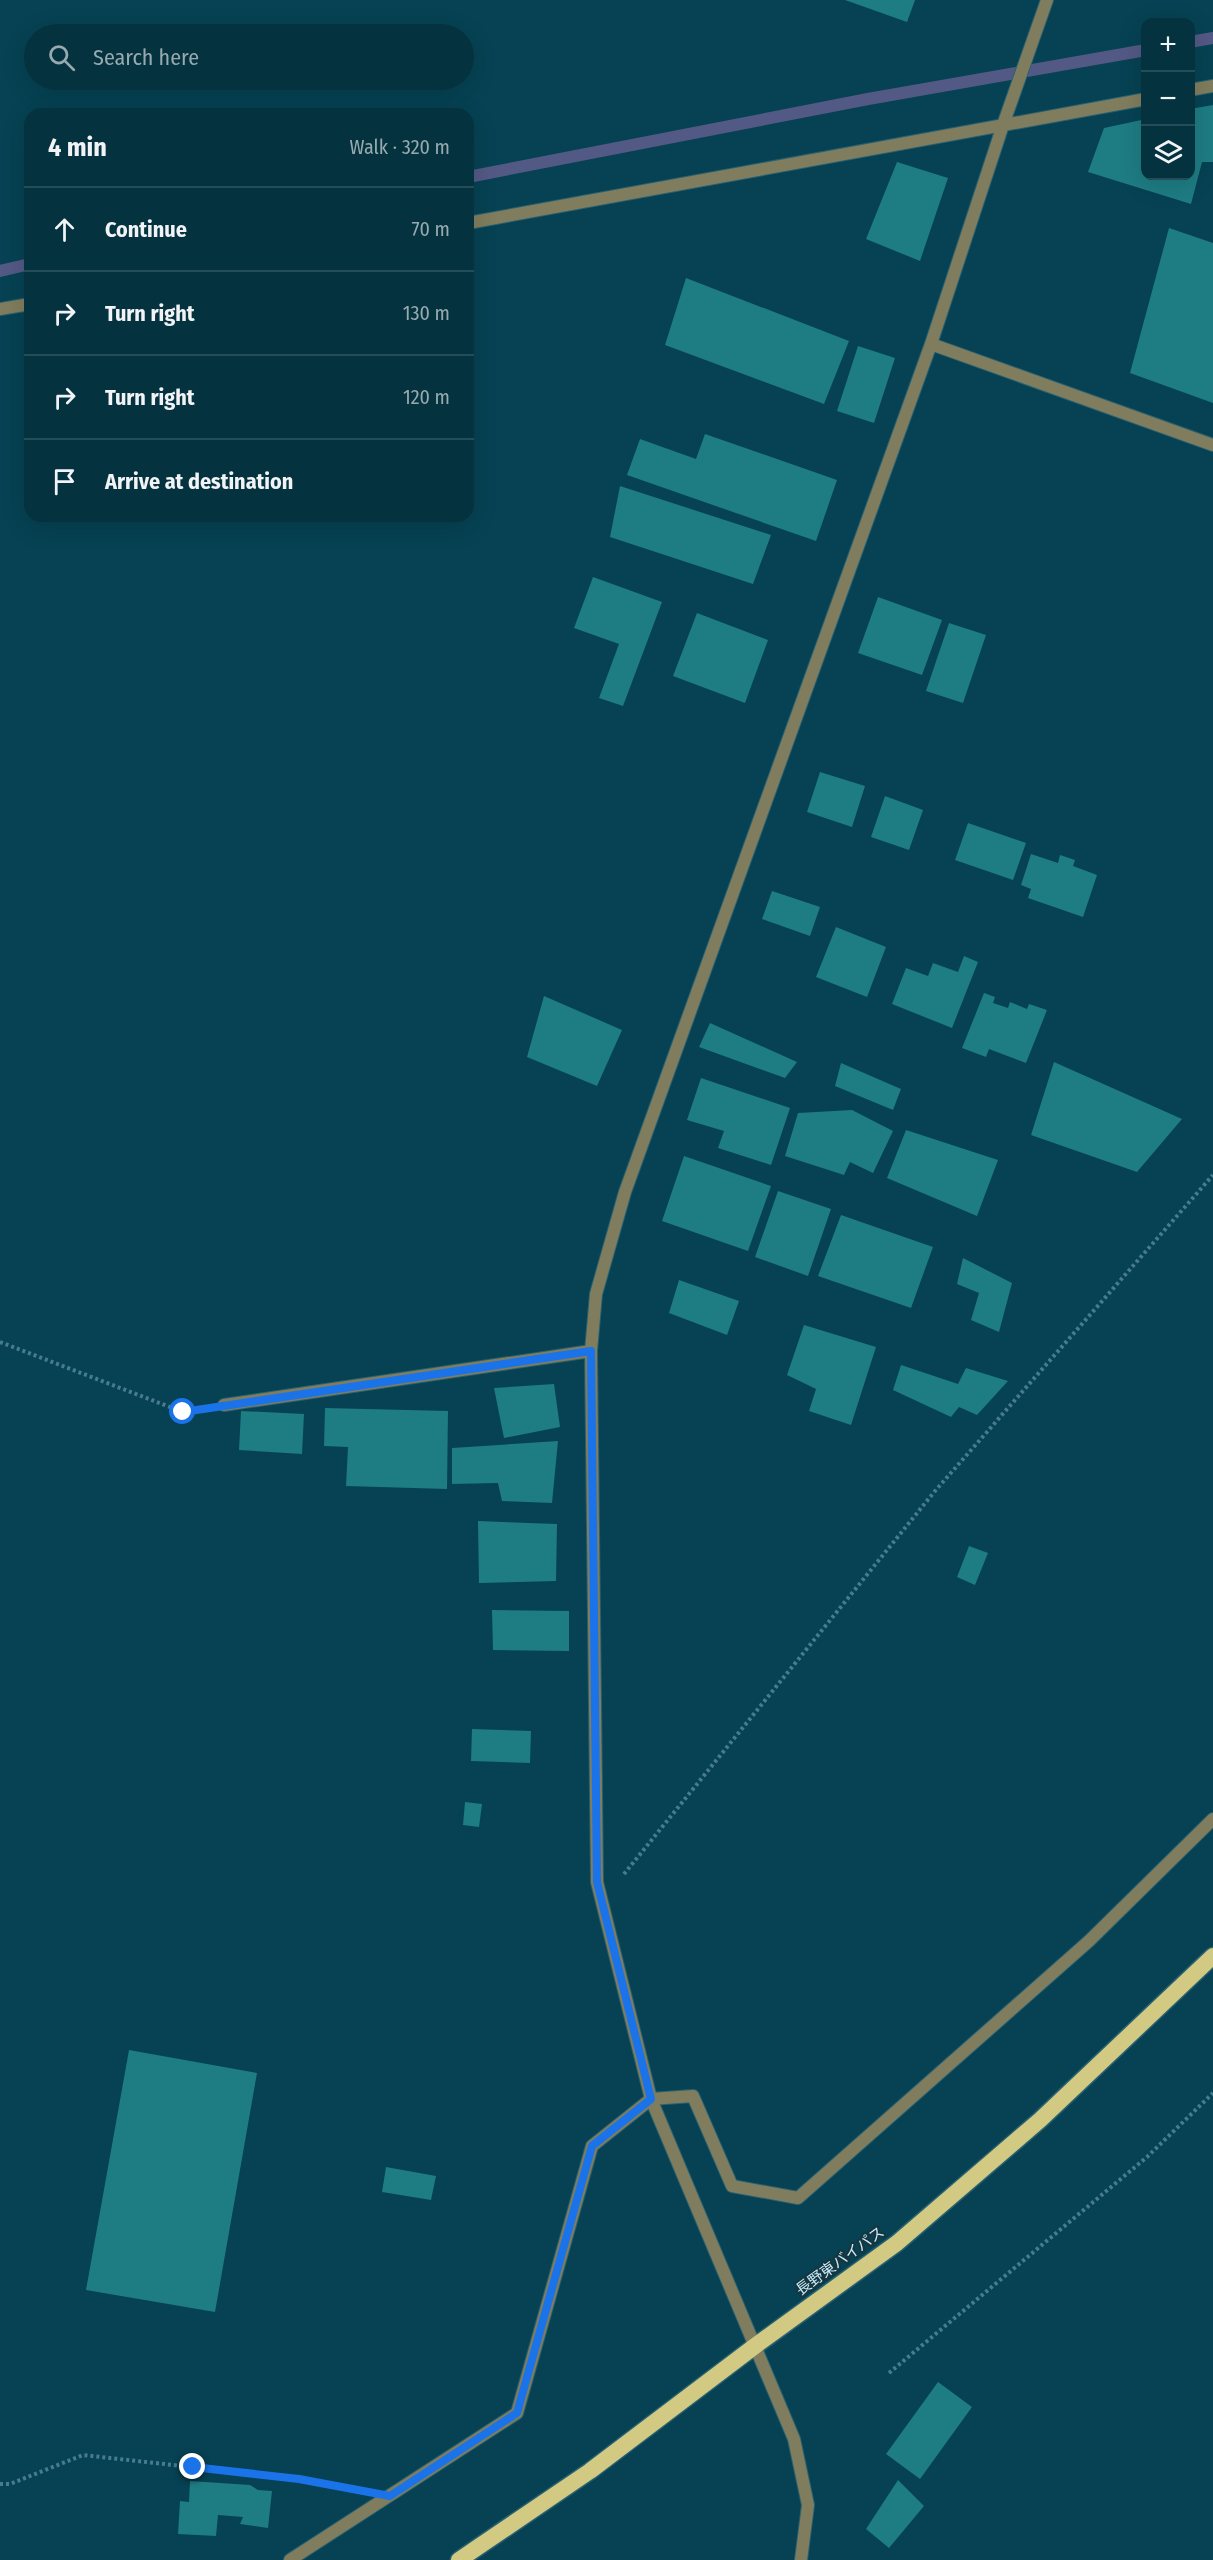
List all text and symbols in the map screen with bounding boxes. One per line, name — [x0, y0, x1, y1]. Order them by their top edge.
map controls — [1141, 18, 1195, 180]
button: + — [1141, 18, 1195, 72]
search box — [24, 24, 474, 90]
icon: search — [45, 41, 78, 74]
text: Search here — [93, 44, 199, 71]
button: − — [1141, 72, 1195, 126]
button: layers — [1141, 126, 1195, 180]
text: 4 min — [48, 132, 107, 163]
text: Walk · 320 m — [350, 135, 450, 159]
icon: ahead — [48, 213, 81, 246]
text: Continue — [105, 216, 187, 243]
text: 70 m — [412, 217, 450, 241]
icon: right — [48, 297, 81, 330]
text: Turn right — [105, 300, 194, 327]
text: 130 m — [403, 301, 450, 325]
icon: right — [48, 381, 81, 414]
text: Turn right — [105, 384, 194, 411]
text: 120 m — [403, 385, 450, 409]
icon: arrive — [48, 465, 81, 498]
text: Arrive at destination — [105, 468, 293, 495]
route start — [169, 1398, 195, 1424]
street label: 長野東バイパス — [792, 2223, 888, 2299]
route end — [179, 2453, 205, 2479]

